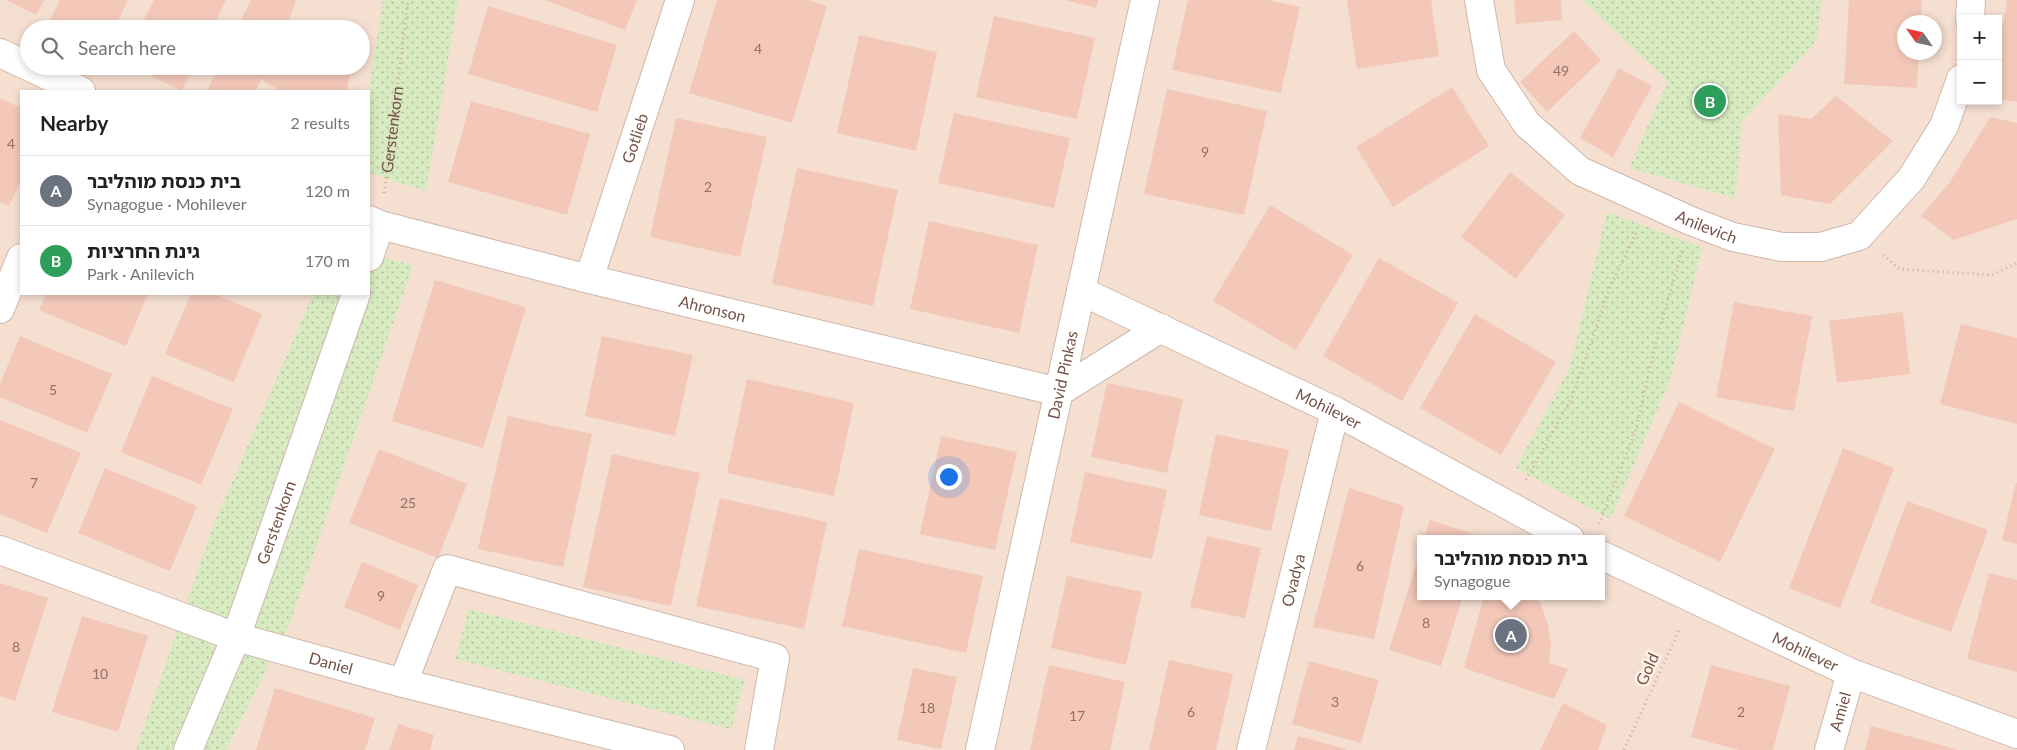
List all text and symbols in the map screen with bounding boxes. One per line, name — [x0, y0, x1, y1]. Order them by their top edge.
north arrow — [1897, 15, 1942, 60]
map controls — [1957, 15, 2002, 105]
button: + — [1957, 15, 2002, 60]
search box — [20, 20, 370, 75]
icon: search — [38, 34, 66, 62]
text: Search here — [78, 36, 176, 59]
house number: 4 — [754, 40, 762, 57]
button: − — [1957, 60, 2002, 105]
house number: 49 — [1553, 62, 1569, 79]
pin: B — [1694, 82, 1726, 120]
street label: Gerstenkorn — [377, 85, 406, 174]
text: Nearby — [40, 110, 108, 135]
street label: Gotlieb — [617, 111, 651, 165]
text: 2 results — [290, 113, 350, 132]
house number: 4 — [7, 135, 15, 152]
house number: 9 — [1201, 143, 1209, 160]
text: בית כנסת מוהליבר — [87, 169, 241, 192]
house number: 2 — [704, 178, 712, 195]
text: A — [50, 181, 62, 200]
text: 120 m — [305, 181, 350, 200]
text: Synagogue · Mohilever — [87, 194, 246, 213]
street label: Anilevich — [1673, 205, 1740, 247]
text: גינת החרציות — [87, 239, 200, 262]
text: B — [51, 251, 61, 270]
text: 170 m — [305, 251, 350, 270]
text: Park · Anilevich — [87, 264, 194, 283]
street label: Ahronson — [677, 291, 748, 325]
street label: David Pinkas — [1043, 329, 1081, 421]
house number: 5 — [49, 381, 57, 398]
street label: Mohilever — [1293, 384, 1365, 433]
your location — [936, 464, 962, 490]
house number: 7 — [30, 474, 38, 491]
street label: Gerstenkorn — [252, 478, 299, 567]
house number: 25 — [400, 494, 416, 511]
popup — [1417, 535, 1605, 600]
text: בית כנסת מוהליבר — [1434, 546, 1588, 569]
street label: Ovadya — [1277, 552, 1308, 608]
house number: 6 — [1356, 557, 1364, 574]
text: Synagogue — [1434, 571, 1510, 590]
house number: 9 — [377, 587, 385, 604]
house number: 8 — [1422, 614, 1430, 631]
pin: A — [1495, 616, 1527, 654]
street label: Mohilever — [1769, 627, 1842, 675]
house number: 8 — [12, 638, 20, 655]
street label: Daniel — [307, 648, 355, 678]
street label: Gold — [1631, 650, 1662, 688]
house number: 10 — [92, 665, 108, 682]
street label: Amiel — [1825, 690, 1854, 733]
house number: 3 — [1331, 693, 1339, 710]
house number: 18 — [919, 699, 935, 716]
house number: 6 — [1187, 703, 1195, 720]
house number: 2 — [1737, 703, 1745, 720]
house number: 17 — [1069, 707, 1085, 724]

